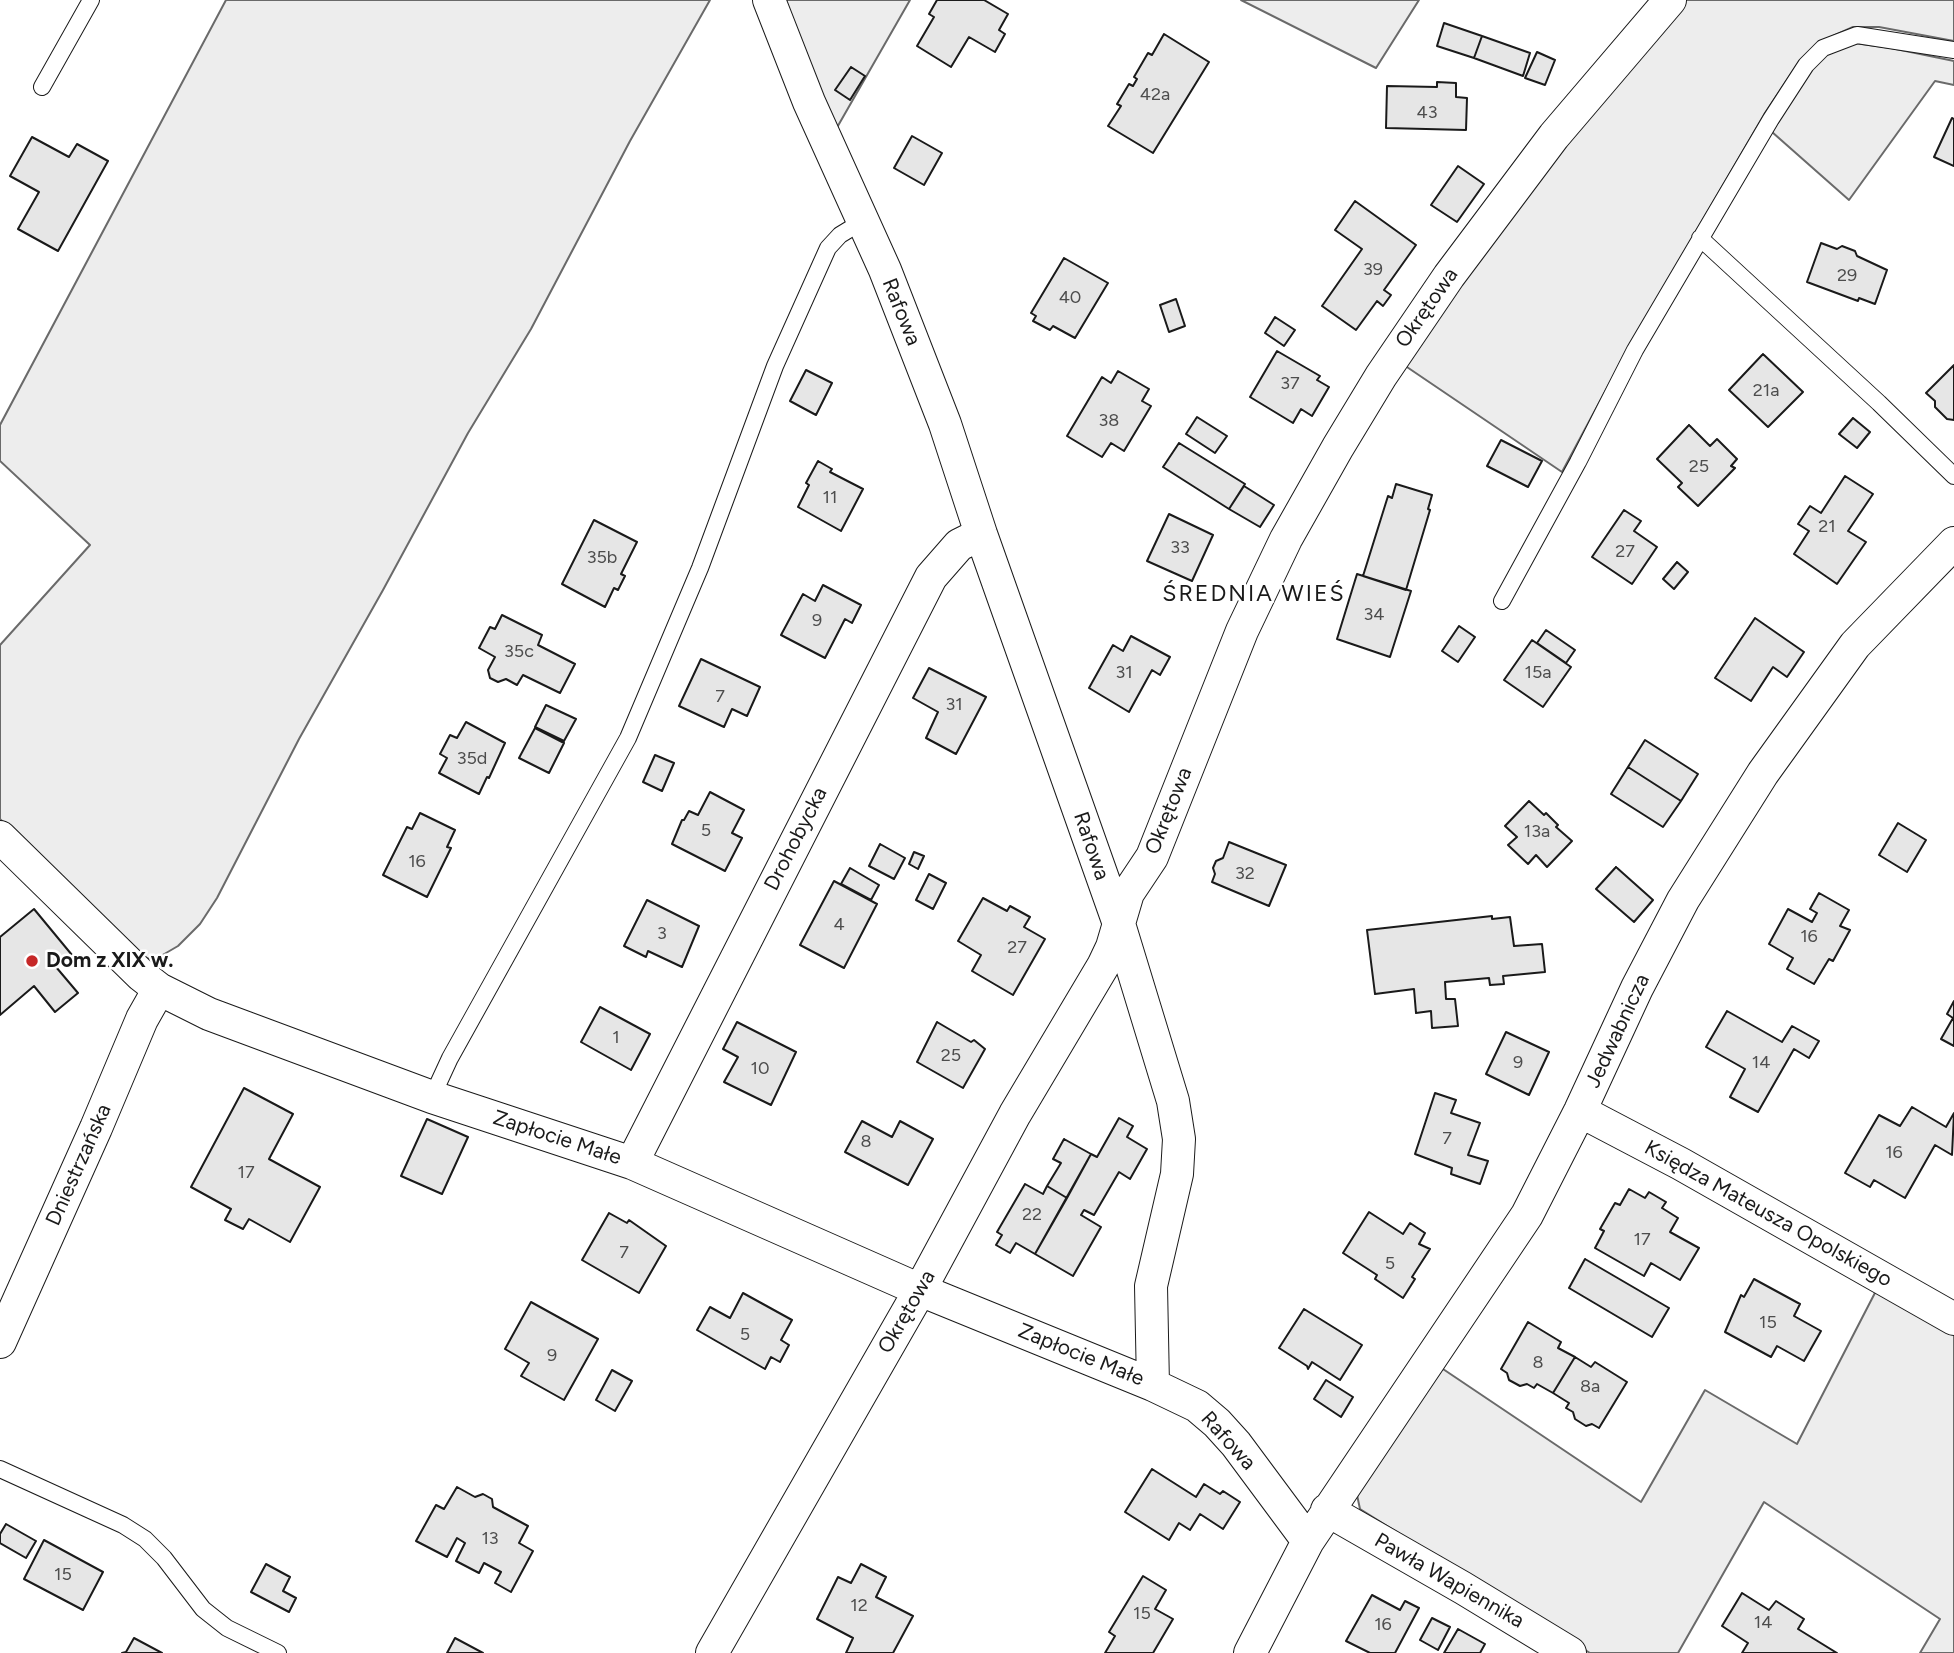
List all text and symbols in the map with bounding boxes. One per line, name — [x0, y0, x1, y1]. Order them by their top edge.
house number: 42a — [1140, 84, 1170, 106]
house number: 43 — [1417, 102, 1437, 124]
house number: 39 — [1363, 259, 1383, 281]
street label: Okrętowa — [1390, 263, 1464, 353]
house number: 29 — [1837, 265, 1857, 287]
street label: Rafowa — [876, 275, 926, 349]
house number: 40 — [1059, 287, 1081, 309]
house number: 37 — [1280, 373, 1300, 395]
house number: 21a — [1753, 380, 1779, 402]
house number: 38 — [1099, 410, 1119, 432]
house number: 25 — [1689, 456, 1709, 478]
house number: 11 — [823, 487, 837, 509]
house number: 21 — [1818, 516, 1836, 538]
house number: 33 — [1170, 537, 1190, 559]
house number: 27 — [1615, 541, 1635, 563]
house number: 35b — [587, 547, 617, 569]
district label: ŚREDNIA WIEŚ — [1164, 580, 1344, 608]
house number: 34 — [1364, 604, 1384, 626]
house number: 9 — [812, 610, 822, 632]
house number: 35c — [504, 641, 534, 663]
house number: 31 — [1115, 662, 1133, 684]
house number: 15a — [1525, 662, 1551, 684]
house number: 7 — [715, 686, 725, 708]
house number: 31 — [945, 694, 963, 716]
house number: 35d — [457, 748, 487, 770]
street label: Okrętowa — [1140, 764, 1198, 858]
street label: Drohobycka — [759, 783, 833, 895]
street label: Rafowa — [1068, 809, 1114, 883]
house number: 5 — [701, 820, 711, 842]
house number: 13a — [1524, 821, 1550, 843]
house number: 16 — [408, 851, 426, 873]
house number: 32 — [1235, 863, 1255, 885]
house number: 4 — [833, 914, 845, 936]
house number: 3 — [657, 923, 667, 945]
house number: 16 — [1800, 926, 1818, 948]
house number: 27 — [1007, 937, 1027, 959]
place label: Dom z XIX w. — [46, 948, 174, 974]
marker: Dom z XIX w. — [24, 953, 40, 969]
street label: Jedwabnicza — [1581, 970, 1655, 1092]
house number: 1 — [612, 1027, 620, 1049]
house number: 25 — [941, 1045, 961, 1067]
house number: 9 — [1513, 1052, 1523, 1074]
house number: 14 — [1752, 1052, 1770, 1074]
house number: 10 — [751, 1058, 769, 1080]
street label: Dniestrzańska — [41, 1100, 117, 1230]
street label: Zapłocie Małe — [490, 1105, 624, 1171]
house number: 7 — [1442, 1128, 1452, 1150]
house number: 8 — [860, 1131, 872, 1153]
street label: Księdza Mateusza Opolskiego — [1640, 1135, 1896, 1293]
house number: 16 — [1885, 1142, 1903, 1164]
house number: 17 — [237, 1162, 255, 1184]
house number: 22 — [1022, 1204, 1042, 1226]
house number: 17 — [1633, 1229, 1651, 1251]
house number: 7 — [619, 1242, 629, 1264]
house number: 5 — [1385, 1253, 1395, 1275]
street label: Okrętowa — [873, 1266, 941, 1358]
house number: 15 — [1759, 1312, 1777, 1334]
street label: Zapłocie Małe — [1014, 1318, 1148, 1392]
house number: 5 — [740, 1324, 750, 1346]
house number: 9 — [547, 1345, 557, 1367]
house number: 8 — [1532, 1352, 1544, 1374]
house number: 8a — [1580, 1376, 1600, 1398]
street label: Rafowa — [1195, 1406, 1261, 1476]
house number: 13 — [481, 1528, 499, 1550]
street label: Pawła Wapiennika — [1370, 1528, 1528, 1634]
house number: 15 — [54, 1564, 72, 1586]
house number: 12 — [850, 1595, 868, 1617]
house number: 15 — [1133, 1603, 1151, 1625]
house number: 14 — [1754, 1612, 1772, 1634]
house number: 16 — [1374, 1614, 1392, 1636]

